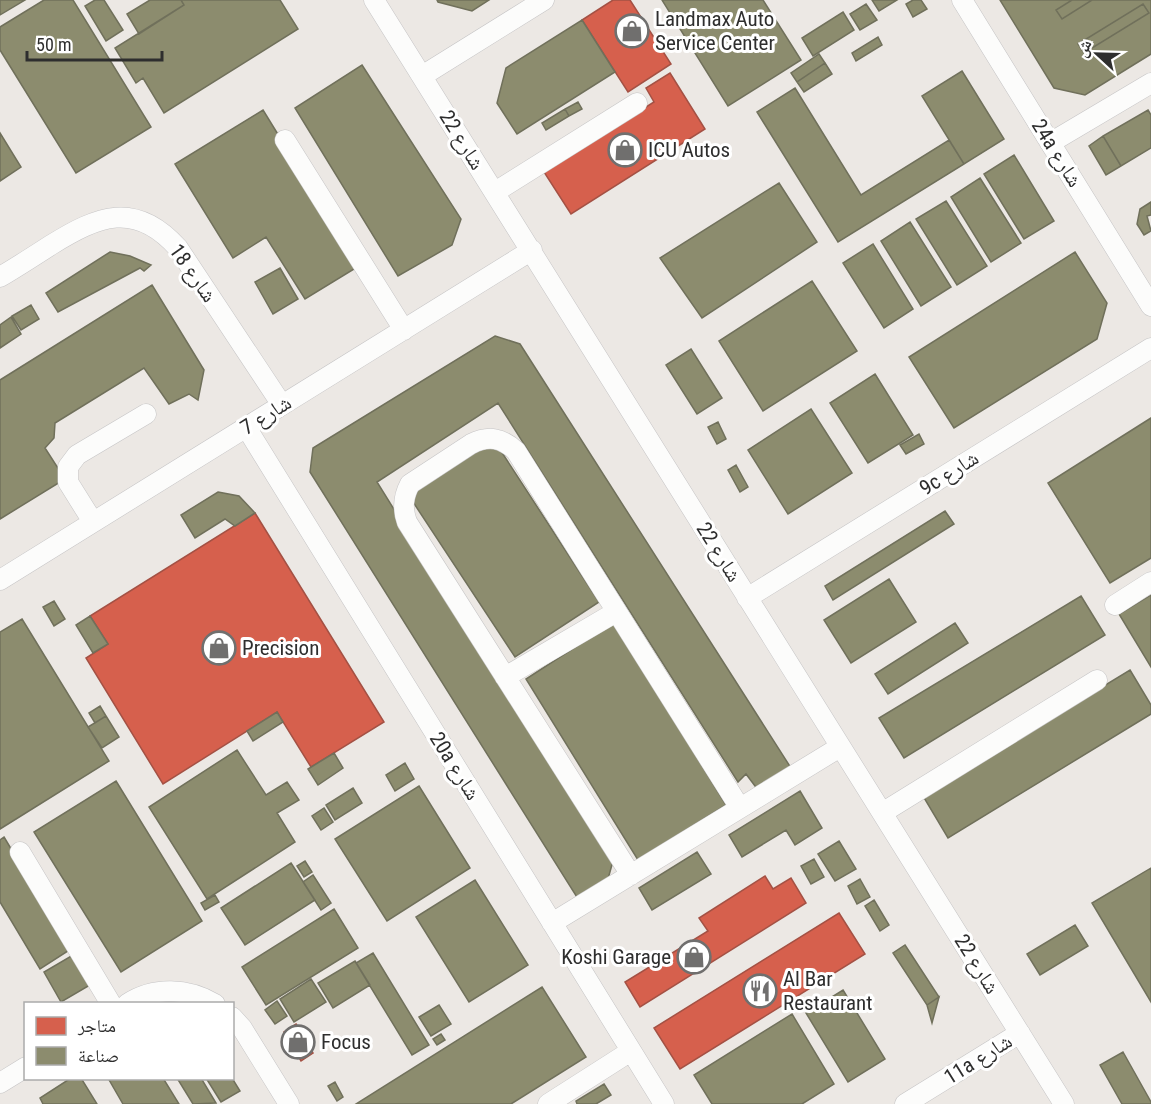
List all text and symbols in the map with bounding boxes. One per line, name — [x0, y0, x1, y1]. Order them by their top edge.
place label: Landmax Auto Service Center — [655, 7, 775, 55]
shop icon: Landmax Auto Service Center — [614, 13, 650, 49]
scale bar — [27, 24, 162, 62]
north arrow — [1067, 24, 1127, 84]
text: 50 m — [36, 34, 71, 55]
text: ش — [1072, 37, 1096, 60]
street label: شارع 22 — [434, 106, 490, 175]
street label: 24a شارع — [1026, 115, 1087, 192]
shop icon: ICU Autos — [607, 132, 643, 168]
place label: ICU Autos — [648, 138, 730, 162]
street label: شارع 18 — [164, 239, 222, 307]
street label: شارع 7 — [236, 390, 296, 441]
street label: 9c شارع — [915, 446, 983, 501]
street label: شارع 22 — [691, 518, 747, 587]
shop icon: Precision — [201, 630, 237, 666]
place label: Precision — [242, 636, 319, 660]
street label: 20a شارع — [424, 728, 485, 805]
street label: شارع 22 — [949, 930, 1005, 999]
shop icon: Koshi Garage — [676, 939, 712, 975]
place label: Koshi Garage — [561, 945, 671, 969]
place label: Al Bar Restaurant — [783, 967, 872, 1015]
restaurant icon: Al Bar Restaurant — [742, 973, 778, 1009]
legend — [24, 1002, 234, 1080]
text: متاجر — [77, 1015, 116, 1036]
shop icon: Focus — [280, 1024, 316, 1060]
street label: 11a شارع — [940, 1029, 1017, 1090]
place label: Focus — [321, 1030, 371, 1054]
text: صناعة — [78, 1045, 119, 1066]

